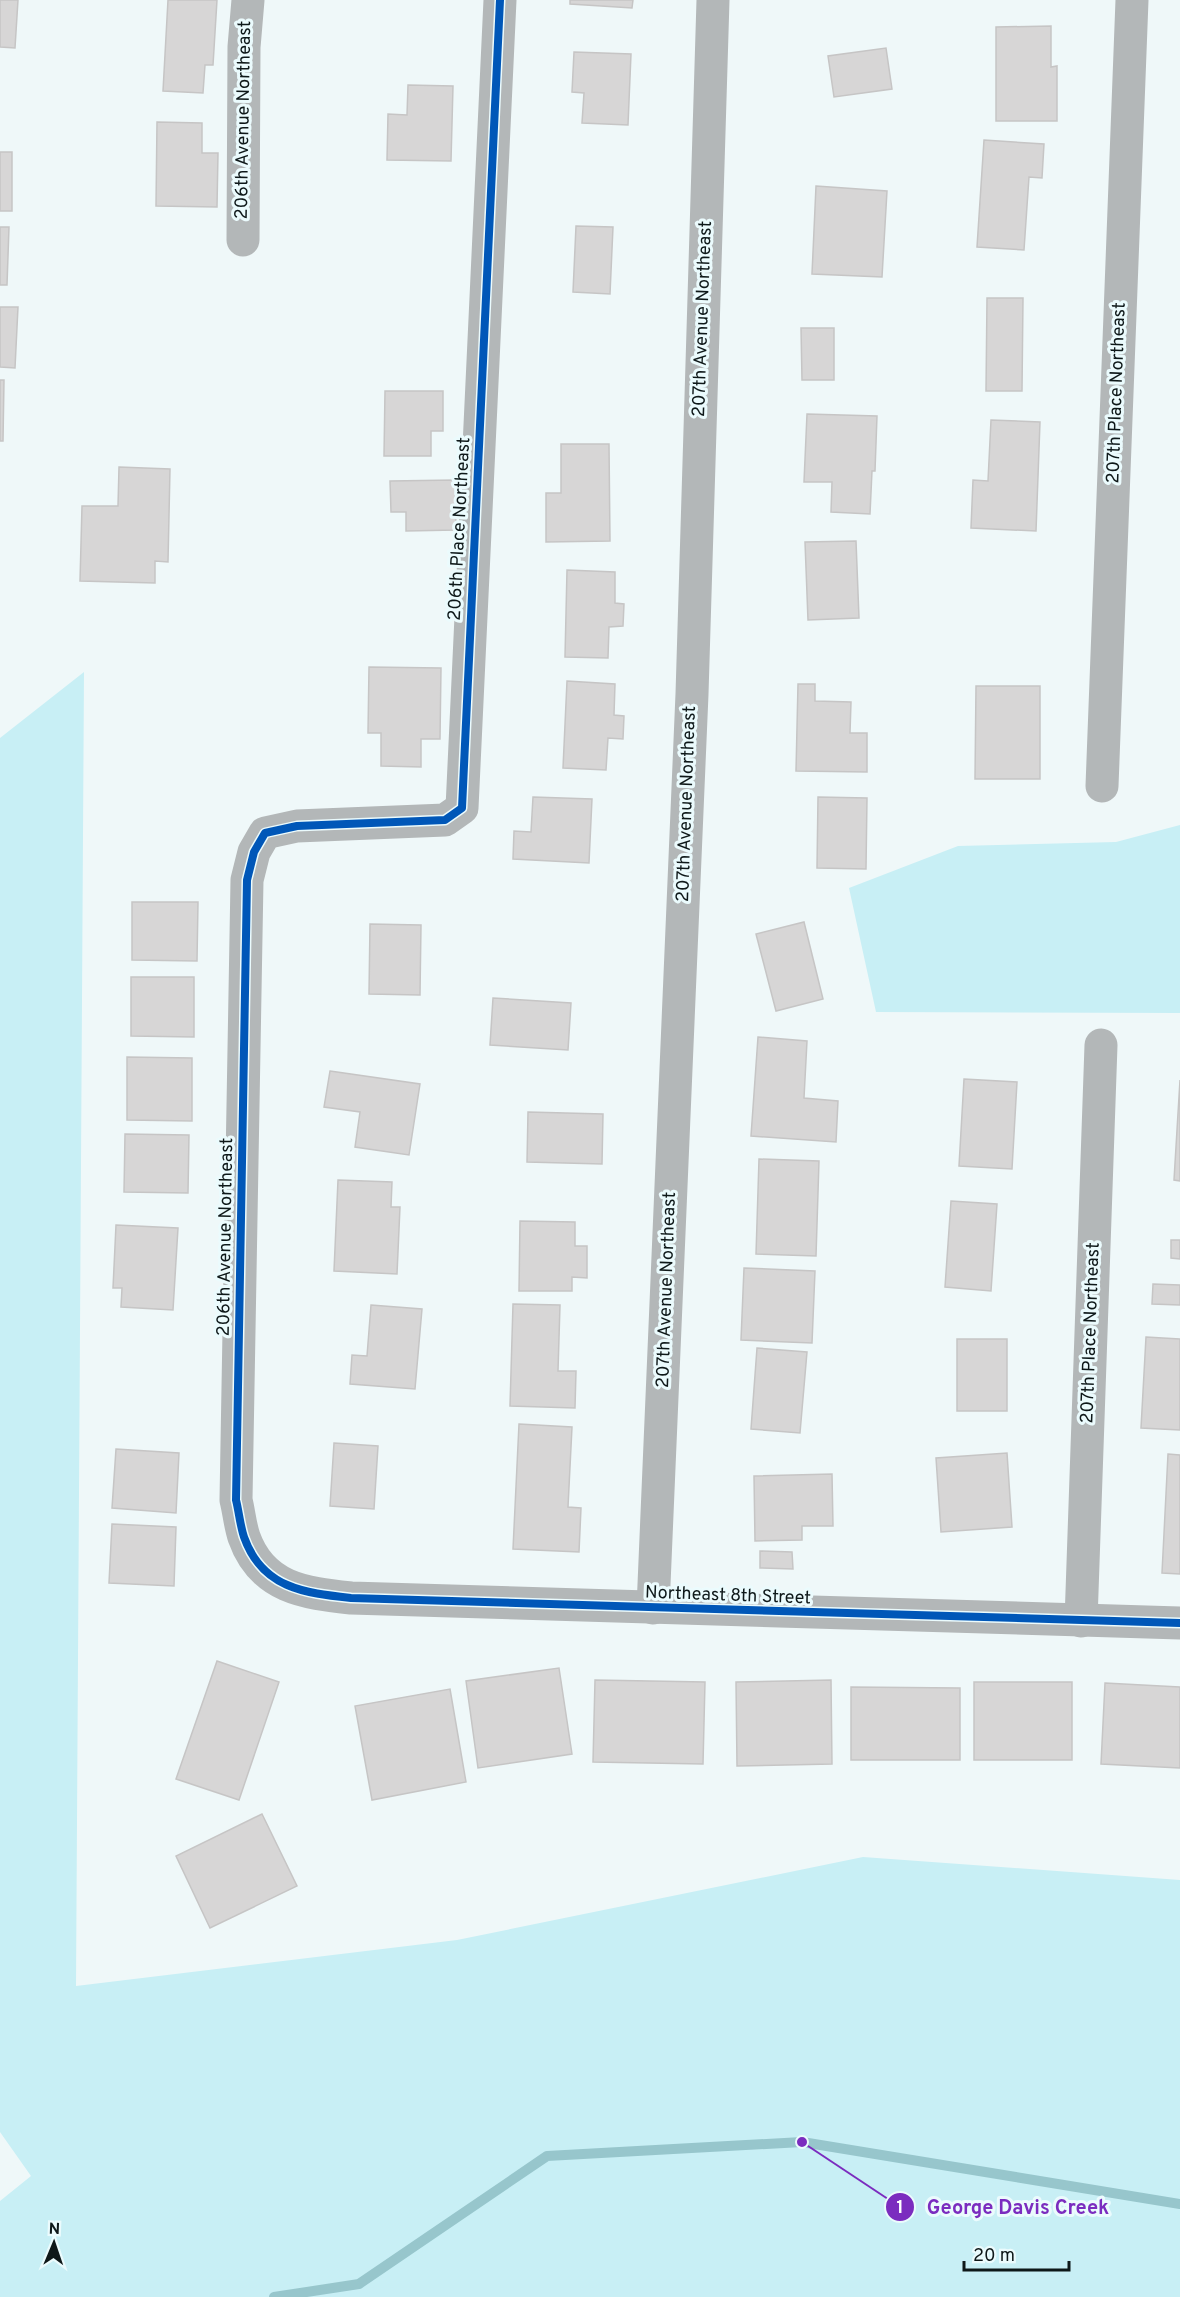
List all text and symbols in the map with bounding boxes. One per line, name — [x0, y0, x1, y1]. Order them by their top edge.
street label: 206th Avenue Northeast — [231, 20, 257, 220]
street label: 207th Avenue Northeast — [688, 220, 718, 418]
street label: 207th Place Northeast — [1102, 302, 1132, 484]
street label: 206th Place Northeast — [444, 437, 476, 621]
street label: 207th Avenue Northeast — [672, 705, 702, 903]
street label: 206th Avenue Northeast — [213, 1137, 239, 1337]
street label: 207th Avenue Northeast — [652, 1191, 682, 1389]
street label: 207th Place Northeast — [1076, 1242, 1106, 1424]
street label: Northeast 8th Street — [645, 1582, 811, 1610]
callout: George Davis Creek — [885, 2188, 1122, 2226]
text: George Davis Creek — [927, 2196, 1109, 2222]
text: 1 — [896, 2197, 904, 2220]
north arrow — [24, 2213, 84, 2273]
text: N — [48, 2220, 61, 2240]
scale bar — [964, 2234, 1069, 2272]
text: 20 m — [973, 2245, 1015, 2268]

